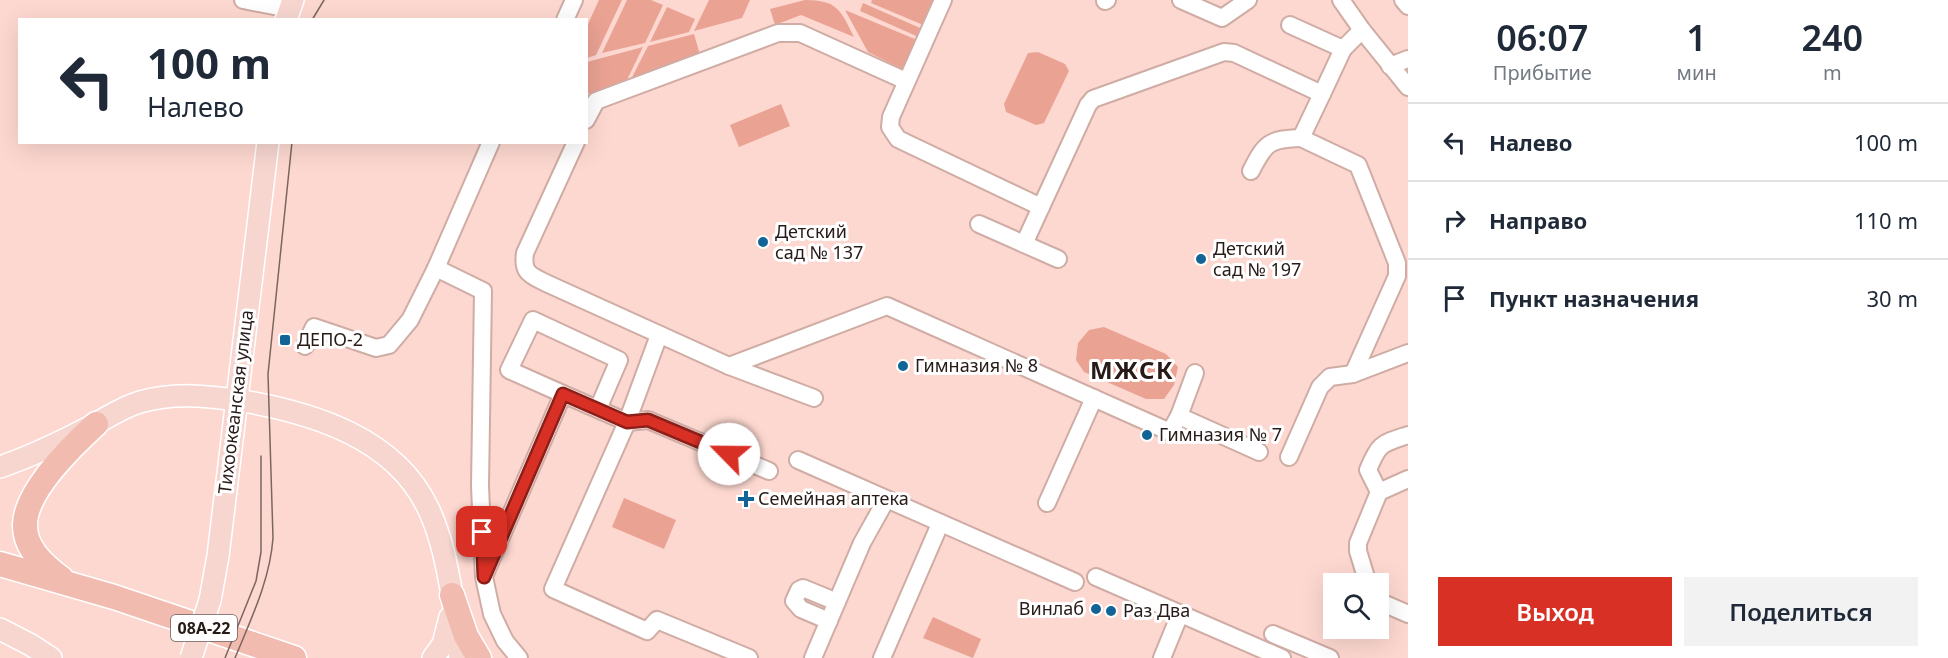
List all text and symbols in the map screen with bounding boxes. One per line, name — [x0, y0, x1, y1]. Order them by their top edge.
text: 06:07 — [1496, 13, 1588, 62]
text: 1 — [1686, 13, 1707, 62]
text: 240 — [1801, 13, 1863, 62]
text: 100 m — [147, 34, 271, 91]
icon: left — [48, 42, 126, 120]
text: Прибытие — [1493, 59, 1592, 86]
text: мин — [1677, 59, 1717, 86]
text: m — [1823, 59, 1842, 86]
text: Налево — [147, 88, 244, 125]
icon: left — [1438, 126, 1471, 159]
text: Налево — [1489, 127, 1572, 157]
text: 100 m — [1854, 127, 1918, 157]
icon: right — [1438, 204, 1471, 237]
text: Направо — [1489, 205, 1587, 235]
text: 110 m — [1854, 205, 1918, 235]
place label: Детский сад № 137 — [775, 219, 863, 264]
marker: Детский сад № 137 — [756, 235, 770, 249]
place label: Детский сад № 197 — [1213, 236, 1301, 281]
marker: Детский сад № 197 — [1194, 252, 1208, 266]
icon: arrive — [1438, 282, 1471, 315]
text: Пункт назначения — [1489, 283, 1699, 313]
text: 30 m — [1867, 283, 1918, 313]
street label: Тихоокеанская улица — [212, 308, 258, 495]
place label: ДЕПО-2 — [297, 327, 363, 351]
marker: ДЕПО-2 — [278, 333, 292, 347]
place label: Гимназия № 8 — [915, 353, 1038, 377]
district label: МЖСК — [1090, 353, 1174, 386]
marker: Гимназия № 8 — [896, 359, 910, 373]
position arrow — [697, 422, 761, 486]
place label: Гимназия № 7 — [1159, 422, 1282, 446]
marker: Гимназия № 7 — [1140, 428, 1154, 442]
place label: Семейная аптека — [758, 486, 909, 510]
marker: Семейная аптека — [739, 492, 753, 506]
pin — [456, 506, 507, 557]
icon: arrive — [465, 515, 498, 548]
map controls — [1323, 573, 1389, 639]
button: search — [1323, 573, 1389, 639]
button: Выход — [1438, 577, 1672, 646]
button: Поделиться — [1684, 577, 1918, 646]
place label: Винлаб — [1019, 596, 1084, 620]
place label: Раз Два — [1123, 598, 1190, 622]
marker: Винлаб — [1089, 602, 1103, 616]
marker: Раз Два — [1104, 604, 1118, 618]
road number: 08А-22 — [171, 615, 237, 641]

